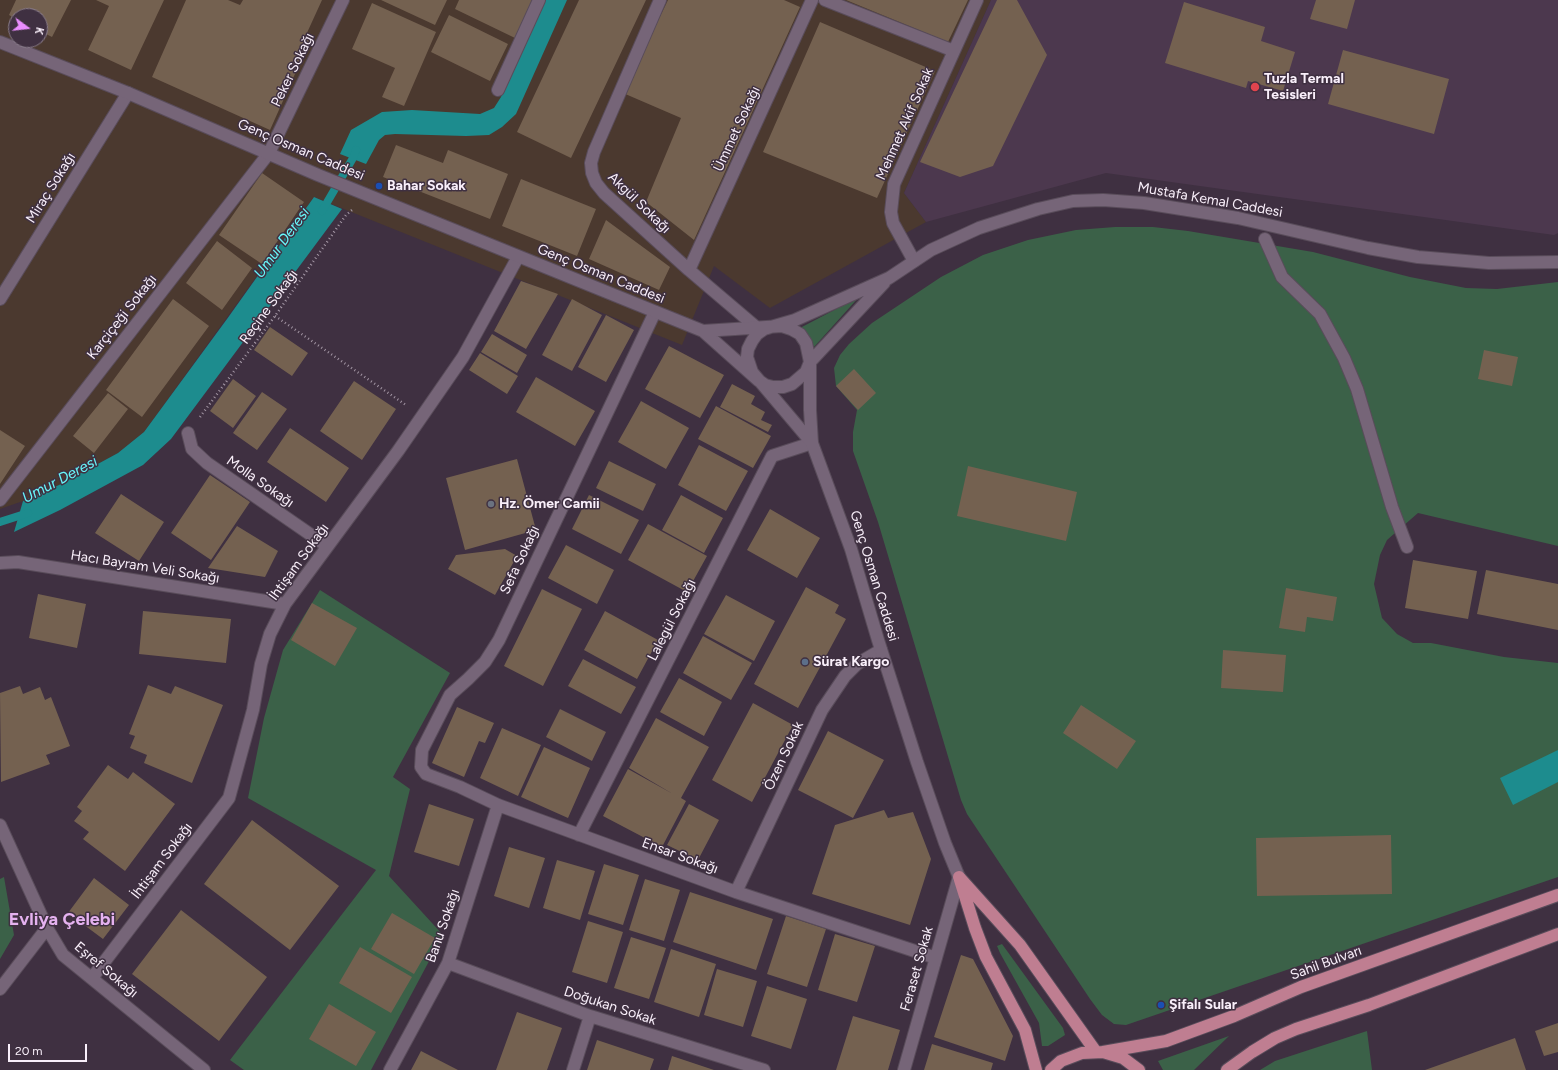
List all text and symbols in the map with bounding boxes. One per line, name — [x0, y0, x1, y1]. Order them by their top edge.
north arrow — [8, 8, 48, 48]
text: K — [32, 26, 46, 36]
street label: Peker Sokağı — [268, 30, 318, 110]
street label: Mehmet Akif Sokak — [873, 65, 937, 183]
place label: Tuzla Termal Tesisleri — [1264, 71, 1344, 104]
marker: Tuzla Termal Tesisleri — [1249, 81, 1261, 93]
street label: Ümmet Sokağı — [710, 84, 764, 174]
street label: Genç Osman Caddesi — [235, 116, 367, 184]
street label: Miraç Sokağı — [23, 150, 79, 226]
street label: Akgül Sokağı — [604, 169, 674, 237]
place label: Bahar Sokak — [387, 178, 466, 194]
street label: Mustafa Kemal Caddesi — [1136, 179, 1284, 221]
marker: Bahar Sokak — [374, 181, 384, 191]
water label: Umur Deresi — [250, 204, 314, 282]
street label: Genç Osman Caddesi — [535, 241, 667, 307]
street label: Reçine Sokağı — [236, 266, 302, 348]
street label: Karçiçeği Sokağı — [84, 271, 160, 363]
water label: Umur Deresi — [19, 453, 101, 507]
street label: Molla Sokağı — [223, 453, 297, 511]
place label: Hz. Ömer Camii — [499, 496, 600, 512]
marker: Hz. Ömer Camii — [486, 499, 496, 509]
street label: Genç Osman Caddesi — [846, 509, 902, 643]
street label: İhtişam Sokağı — [265, 520, 333, 604]
street label: Sefa Sokağı — [497, 523, 543, 597]
street label: Hacı Bayram Veli Sokağı — [69, 547, 221, 587]
street label: Lalegül Sokağı — [644, 576, 700, 664]
place label: Sürat Kargo — [813, 654, 889, 670]
marker: Sürat Kargo — [800, 657, 810, 667]
street label: Özen Sokak — [761, 719, 807, 793]
street label: İhtişam Sokağı — [128, 820, 196, 902]
street label: Ensar Sokağı — [640, 834, 720, 878]
street label: Banu Sokağı — [423, 887, 463, 965]
district label: Evliya Çelebi — [9, 909, 115, 931]
street label: Feraset Sokak — [897, 925, 937, 1013]
street label: Eşref Sokağı — [71, 939, 141, 1001]
street label: Sahil Bulvarı — [1288, 942, 1364, 984]
street label: Doğukan Sokak — [562, 983, 658, 1029]
place label: Şifalı Sular — [1169, 997, 1237, 1013]
marker: Şifalı Sular — [1156, 1000, 1166, 1010]
scale bar — [10, 1036, 89, 1062]
text: 20 m — [15, 1044, 43, 1058]

